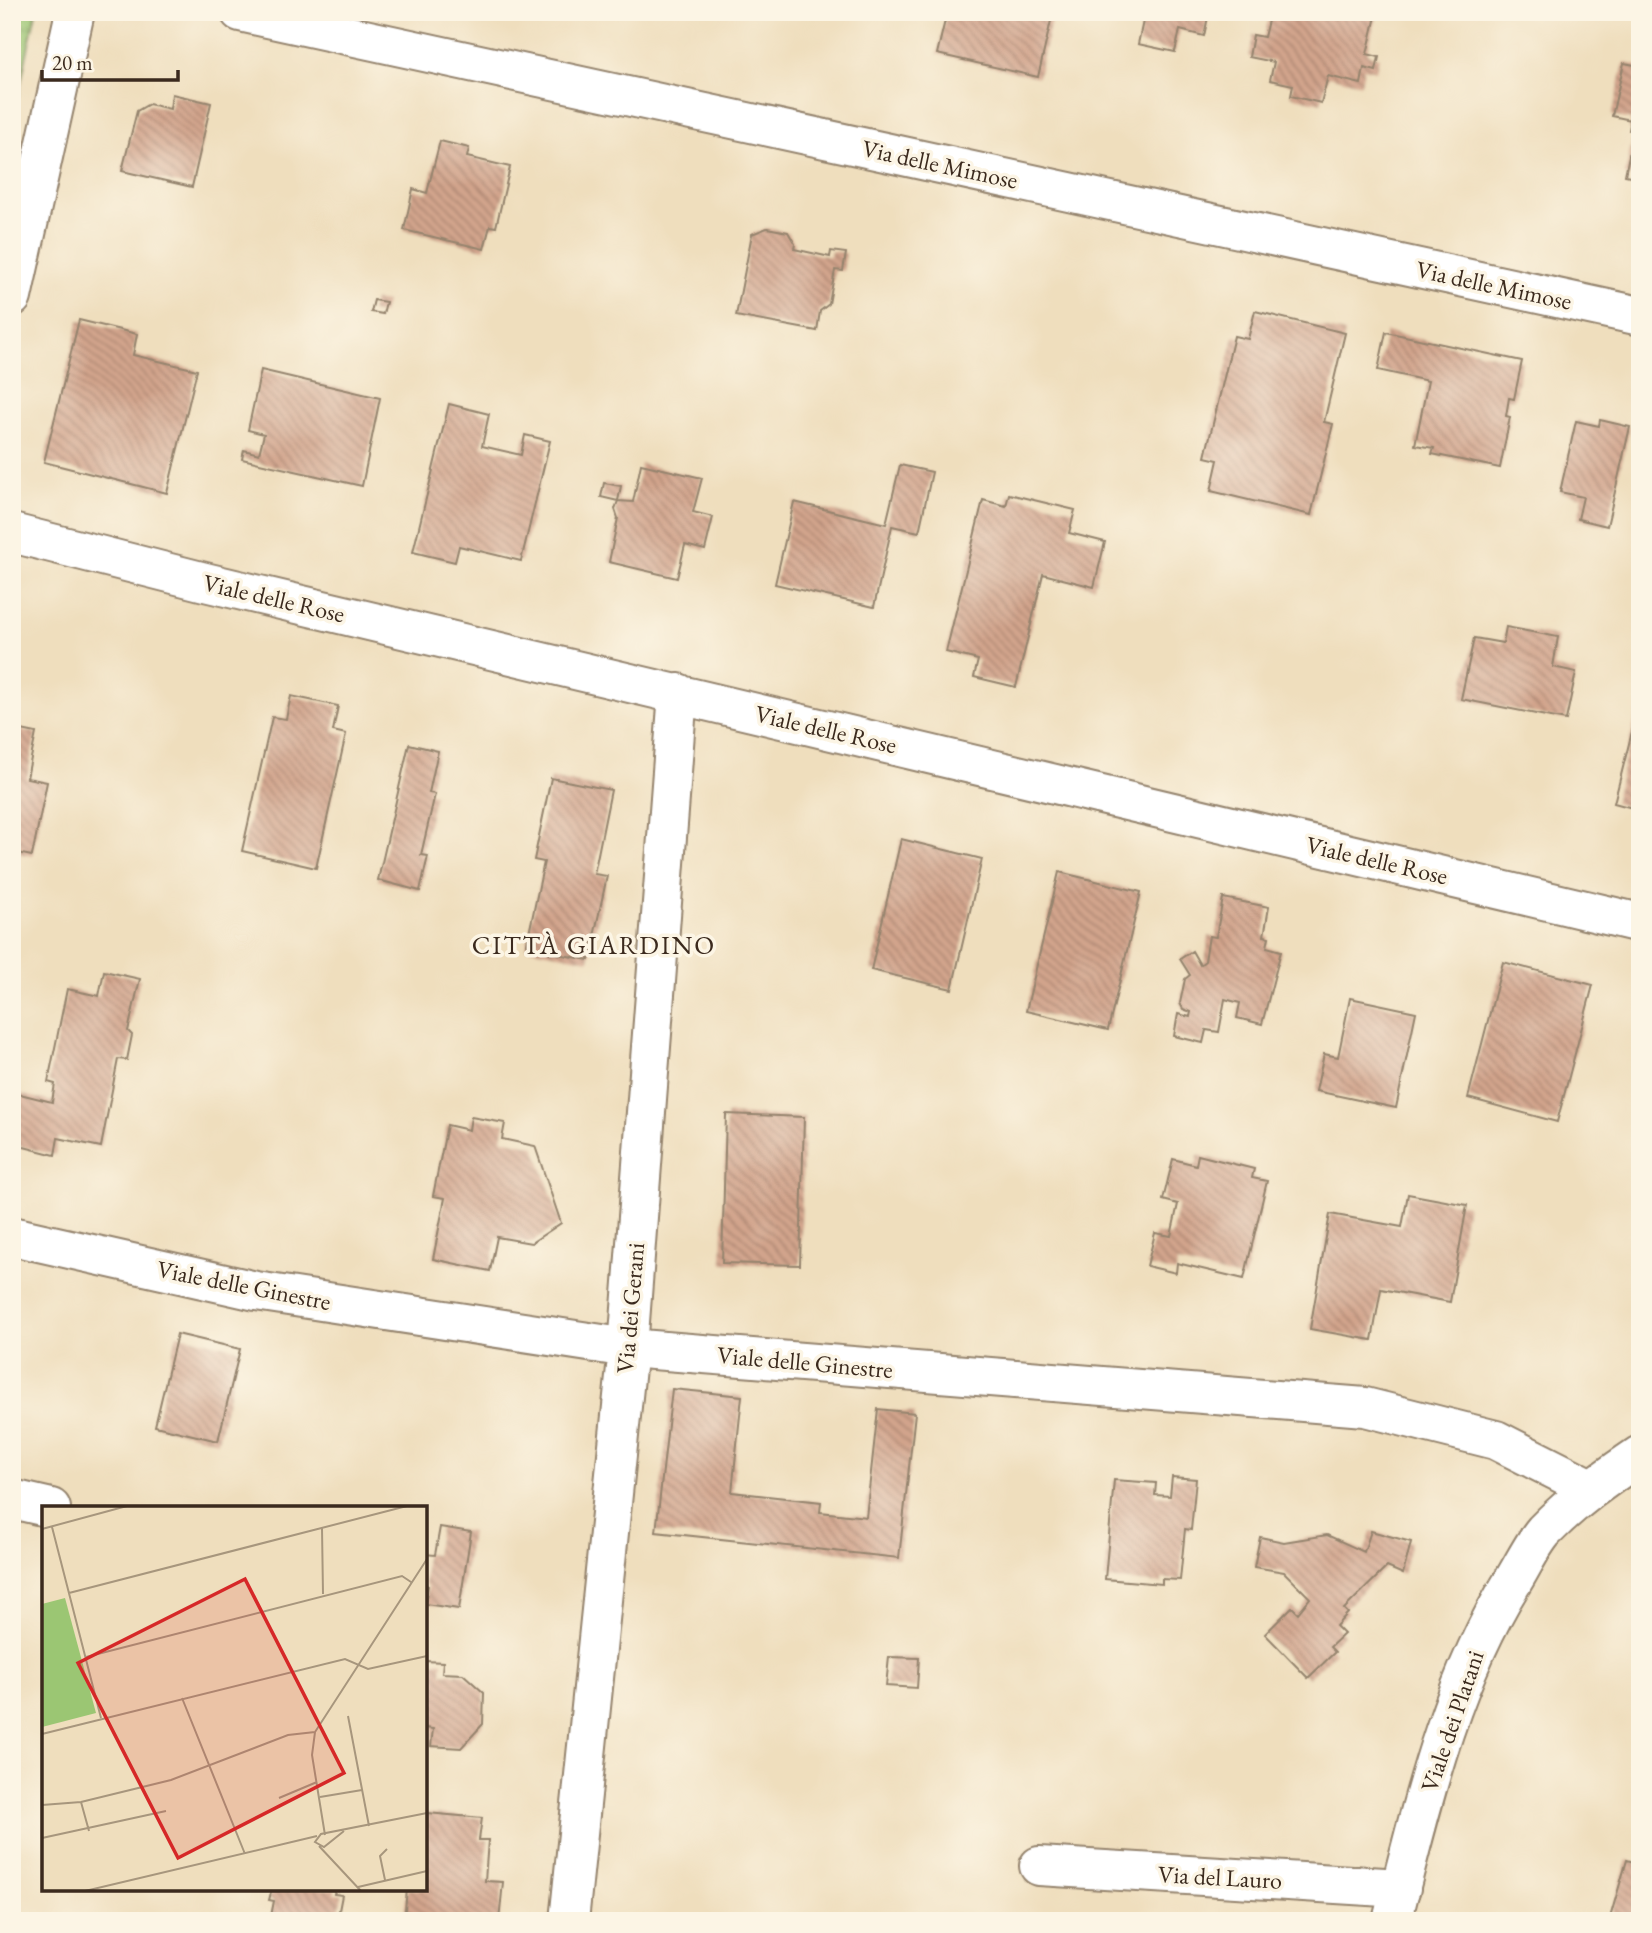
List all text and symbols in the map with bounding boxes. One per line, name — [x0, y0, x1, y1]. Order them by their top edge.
scale bar — [42, 38, 178, 82]
text: 20 m — [52, 49, 93, 76]
street label: Via delle Mimose — [859, 132, 1021, 196]
street label: Via delle Mimose — [1413, 253, 1575, 317]
street label: Viale delle Rose — [200, 567, 348, 629]
street label: Viale delle Rose — [752, 698, 900, 760]
street label: Viale delle Rose — [1303, 829, 1451, 891]
district label: CITTÀ GIARDINO — [472, 928, 716, 962]
street label: Via dei Gerani — [609, 1241, 651, 1375]
street label: Viale delle Ginestre — [155, 1253, 333, 1317]
street label: Viale delle Ginestre — [716, 1339, 894, 1385]
inset map — [42, 1506, 427, 1891]
street label: Viale dei Platani — [1413, 1646, 1491, 1796]
street label: Via del Lauro — [1157, 1858, 1283, 1896]

